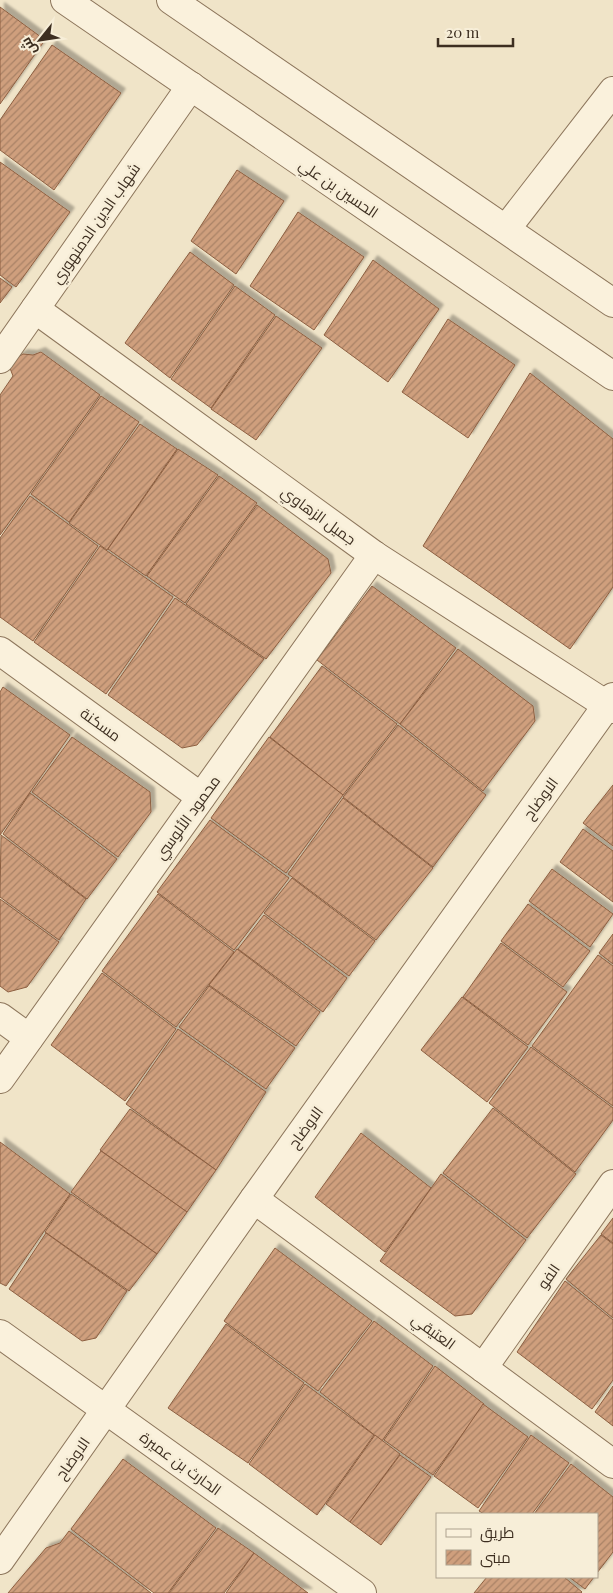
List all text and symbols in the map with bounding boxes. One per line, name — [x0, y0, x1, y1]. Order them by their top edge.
north arrow — [15, 15, 65, 65]
scale bar — [438, 15, 513, 47]
text: 20 m — [446, 22, 480, 42]
text: ش — [16, 34, 41, 59]
street label: الحسين بن علي — [294, 154, 383, 224]
street label: شهاب الدين الدمنهوري — [46, 159, 147, 289]
street label: جميل الزهاوي — [276, 481, 360, 551]
street label: مسكنة — [77, 703, 125, 745]
street label: محمود الألوسي — [150, 771, 227, 865]
street label: الاوضاح — [518, 773, 564, 824]
street label: الاوضاح — [283, 1102, 329, 1153]
street label: الفو — [532, 1259, 564, 1293]
street label: العتيقي — [406, 1308, 460, 1356]
street label: الحارث بن عميرة — [136, 1427, 226, 1500]
street label: الاوضاح — [50, 1433, 95, 1484]
legend — [436, 1513, 598, 1578]
text: طريق — [480, 1522, 514, 1543]
text: مبنى — [480, 1547, 511, 1568]

